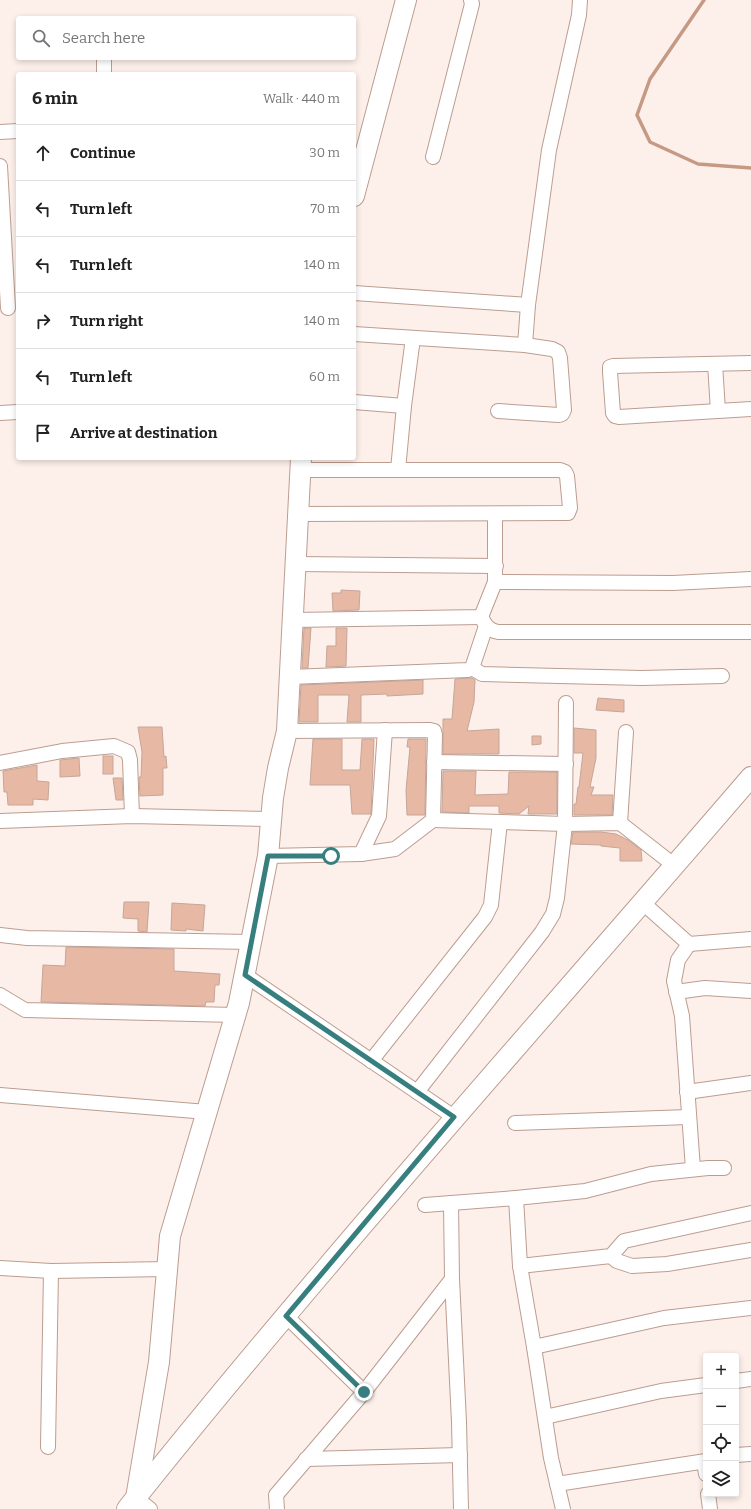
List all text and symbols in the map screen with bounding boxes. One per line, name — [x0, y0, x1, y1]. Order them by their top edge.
search box — [16, 16, 356, 60]
icon: search — [30, 27, 52, 49]
text: Search here — [62, 29, 145, 47]
text: 6 min — [32, 88, 78, 109]
text: Walk · 440 m — [263, 91, 340, 106]
icon: ahead — [32, 142, 54, 164]
text: Continue — [70, 144, 136, 162]
text: 30 m — [309, 145, 340, 160]
icon: left — [32, 198, 54, 220]
text: Turn left — [70, 200, 132, 218]
text: 70 m — [310, 201, 340, 216]
icon: left — [32, 254, 54, 276]
text: Turn left — [70, 256, 132, 274]
text: 140 m — [304, 257, 340, 272]
icon: right — [32, 310, 54, 332]
text: Turn right — [70, 312, 143, 330]
text: 140 m — [304, 313, 340, 328]
icon: left — [32, 366, 54, 388]
text: Turn left — [70, 368, 132, 386]
text: 60 m — [309, 369, 340, 384]
icon: arrive — [32, 422, 54, 444]
text: Arrive at destination — [70, 424, 217, 442]
route start — [322, 847, 340, 865]
map controls — [703, 1353, 739, 1497]
button: + — [703, 1353, 739, 1389]
route end — [355, 1383, 373, 1401]
button: − — [703, 1389, 739, 1425]
button: locate — [703, 1425, 739, 1461]
button: layers — [703, 1461, 739, 1497]

